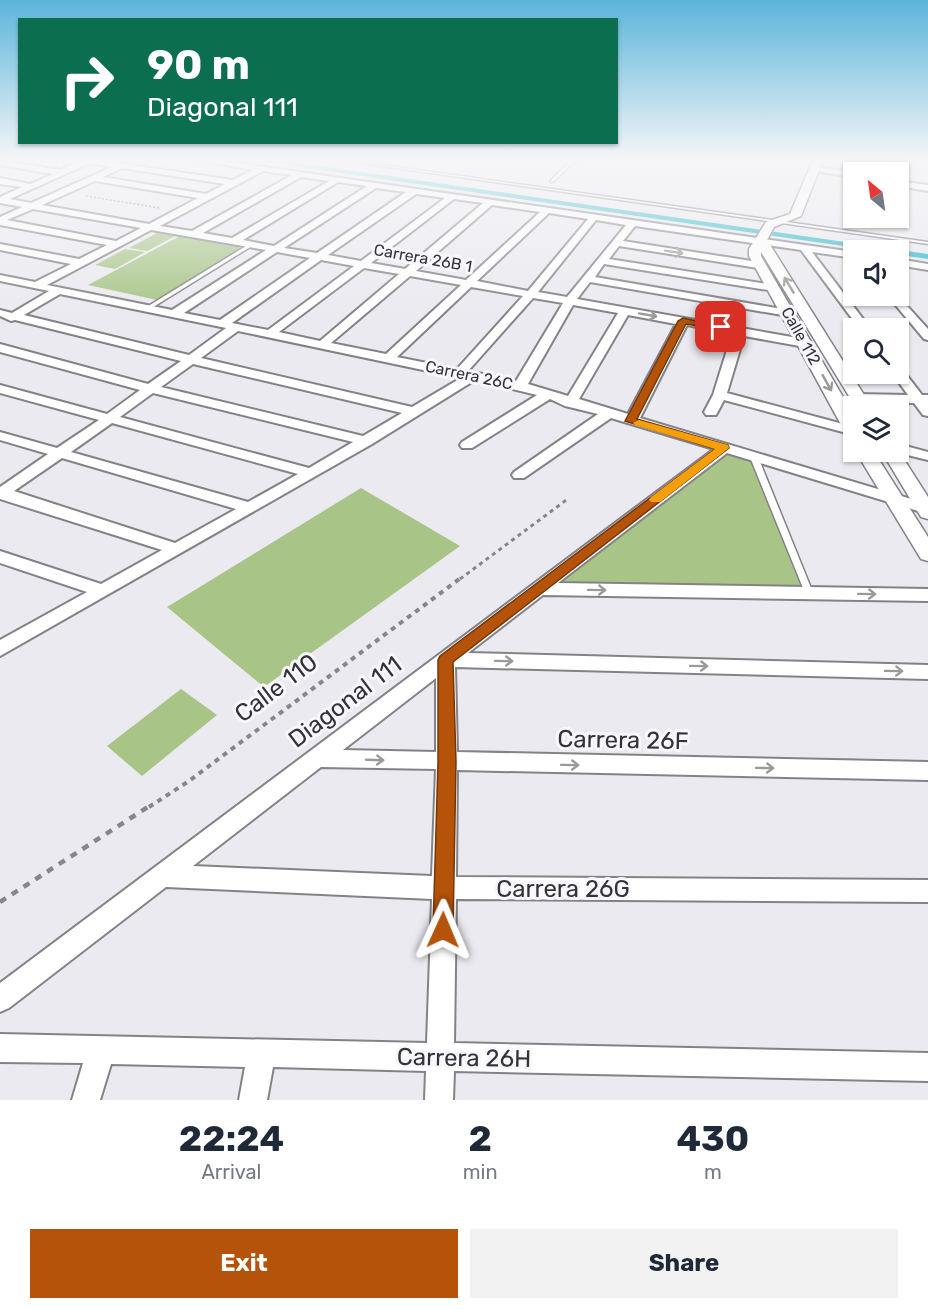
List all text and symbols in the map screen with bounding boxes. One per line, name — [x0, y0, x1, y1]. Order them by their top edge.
text: 90 m — [147, 40, 250, 90]
icon: right — [48, 42, 126, 120]
text: Diagonal 111 — [147, 91, 298, 123]
north arrow — [843, 162, 909, 228]
map controls — [843, 162, 909, 462]
street label: Carrera 26B 1 — [372, 240, 474, 276]
button: sound — [843, 240, 909, 306]
one-way arrow — [664, 246, 684, 257]
one-way arrow — [782, 277, 794, 294]
pin — [695, 301, 746, 352]
street label: Calle 112 — [777, 304, 825, 368]
one-way arrow — [638, 310, 658, 321]
icon: arrive — [704, 310, 737, 343]
button: search — [843, 318, 909, 384]
street label: Carrera 26C — [424, 356, 514, 394]
one-way arrow — [821, 374, 833, 391]
button: layers — [843, 396, 909, 462]
one-way arrow — [587, 584, 607, 595]
one-way arrow — [857, 588, 877, 600]
street label: Calle 110 — [229, 648, 323, 728]
street label: Diagonal 111 — [283, 650, 407, 754]
one-way arrow — [493, 656, 513, 667]
one-way arrow — [688, 660, 708, 672]
one-way arrow — [883, 665, 903, 677]
street label: Carrera 26F — [557, 725, 689, 755]
one-way arrow — [364, 754, 384, 766]
one-way arrow — [559, 759, 579, 770]
one-way arrow — [754, 762, 774, 774]
street label: Carrera 26G — [496, 875, 630, 903]
position arrow — [411, 898, 475, 962]
street label: Carrera 26H — [397, 1043, 531, 1073]
text: 22:24 — [179, 1117, 284, 1160]
text: 2 — [468, 1117, 492, 1160]
text: 430 — [676, 1117, 749, 1160]
text: Arrival — [201, 1160, 261, 1184]
text: min — [463, 1160, 498, 1184]
text: m — [704, 1160, 722, 1184]
button: Exit — [30, 1229, 458, 1298]
button: Share — [470, 1229, 898, 1298]

